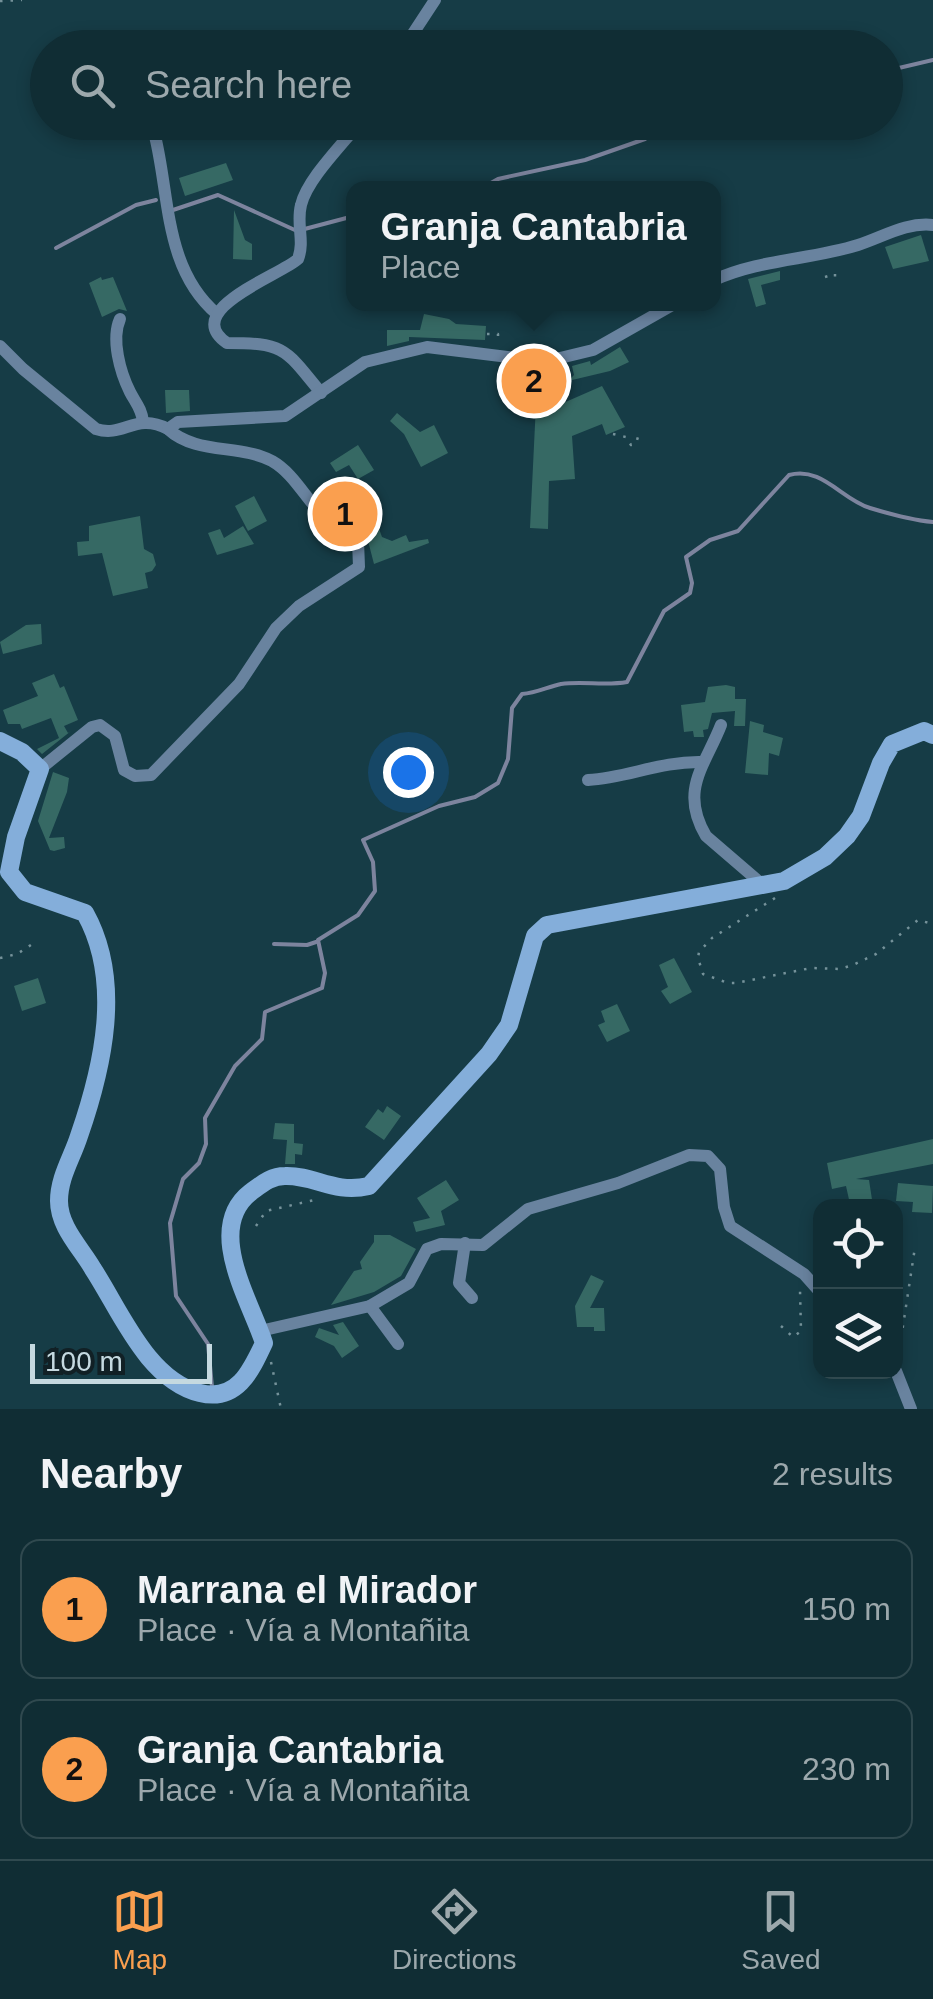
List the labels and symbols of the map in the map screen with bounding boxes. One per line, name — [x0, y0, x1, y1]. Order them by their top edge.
pin: 2 — [502, 344, 566, 418]
pin: 1 — [312, 476, 378, 552]
your location — [383, 747, 434, 798]
scale bar — [30, 1339, 212, 1384]

